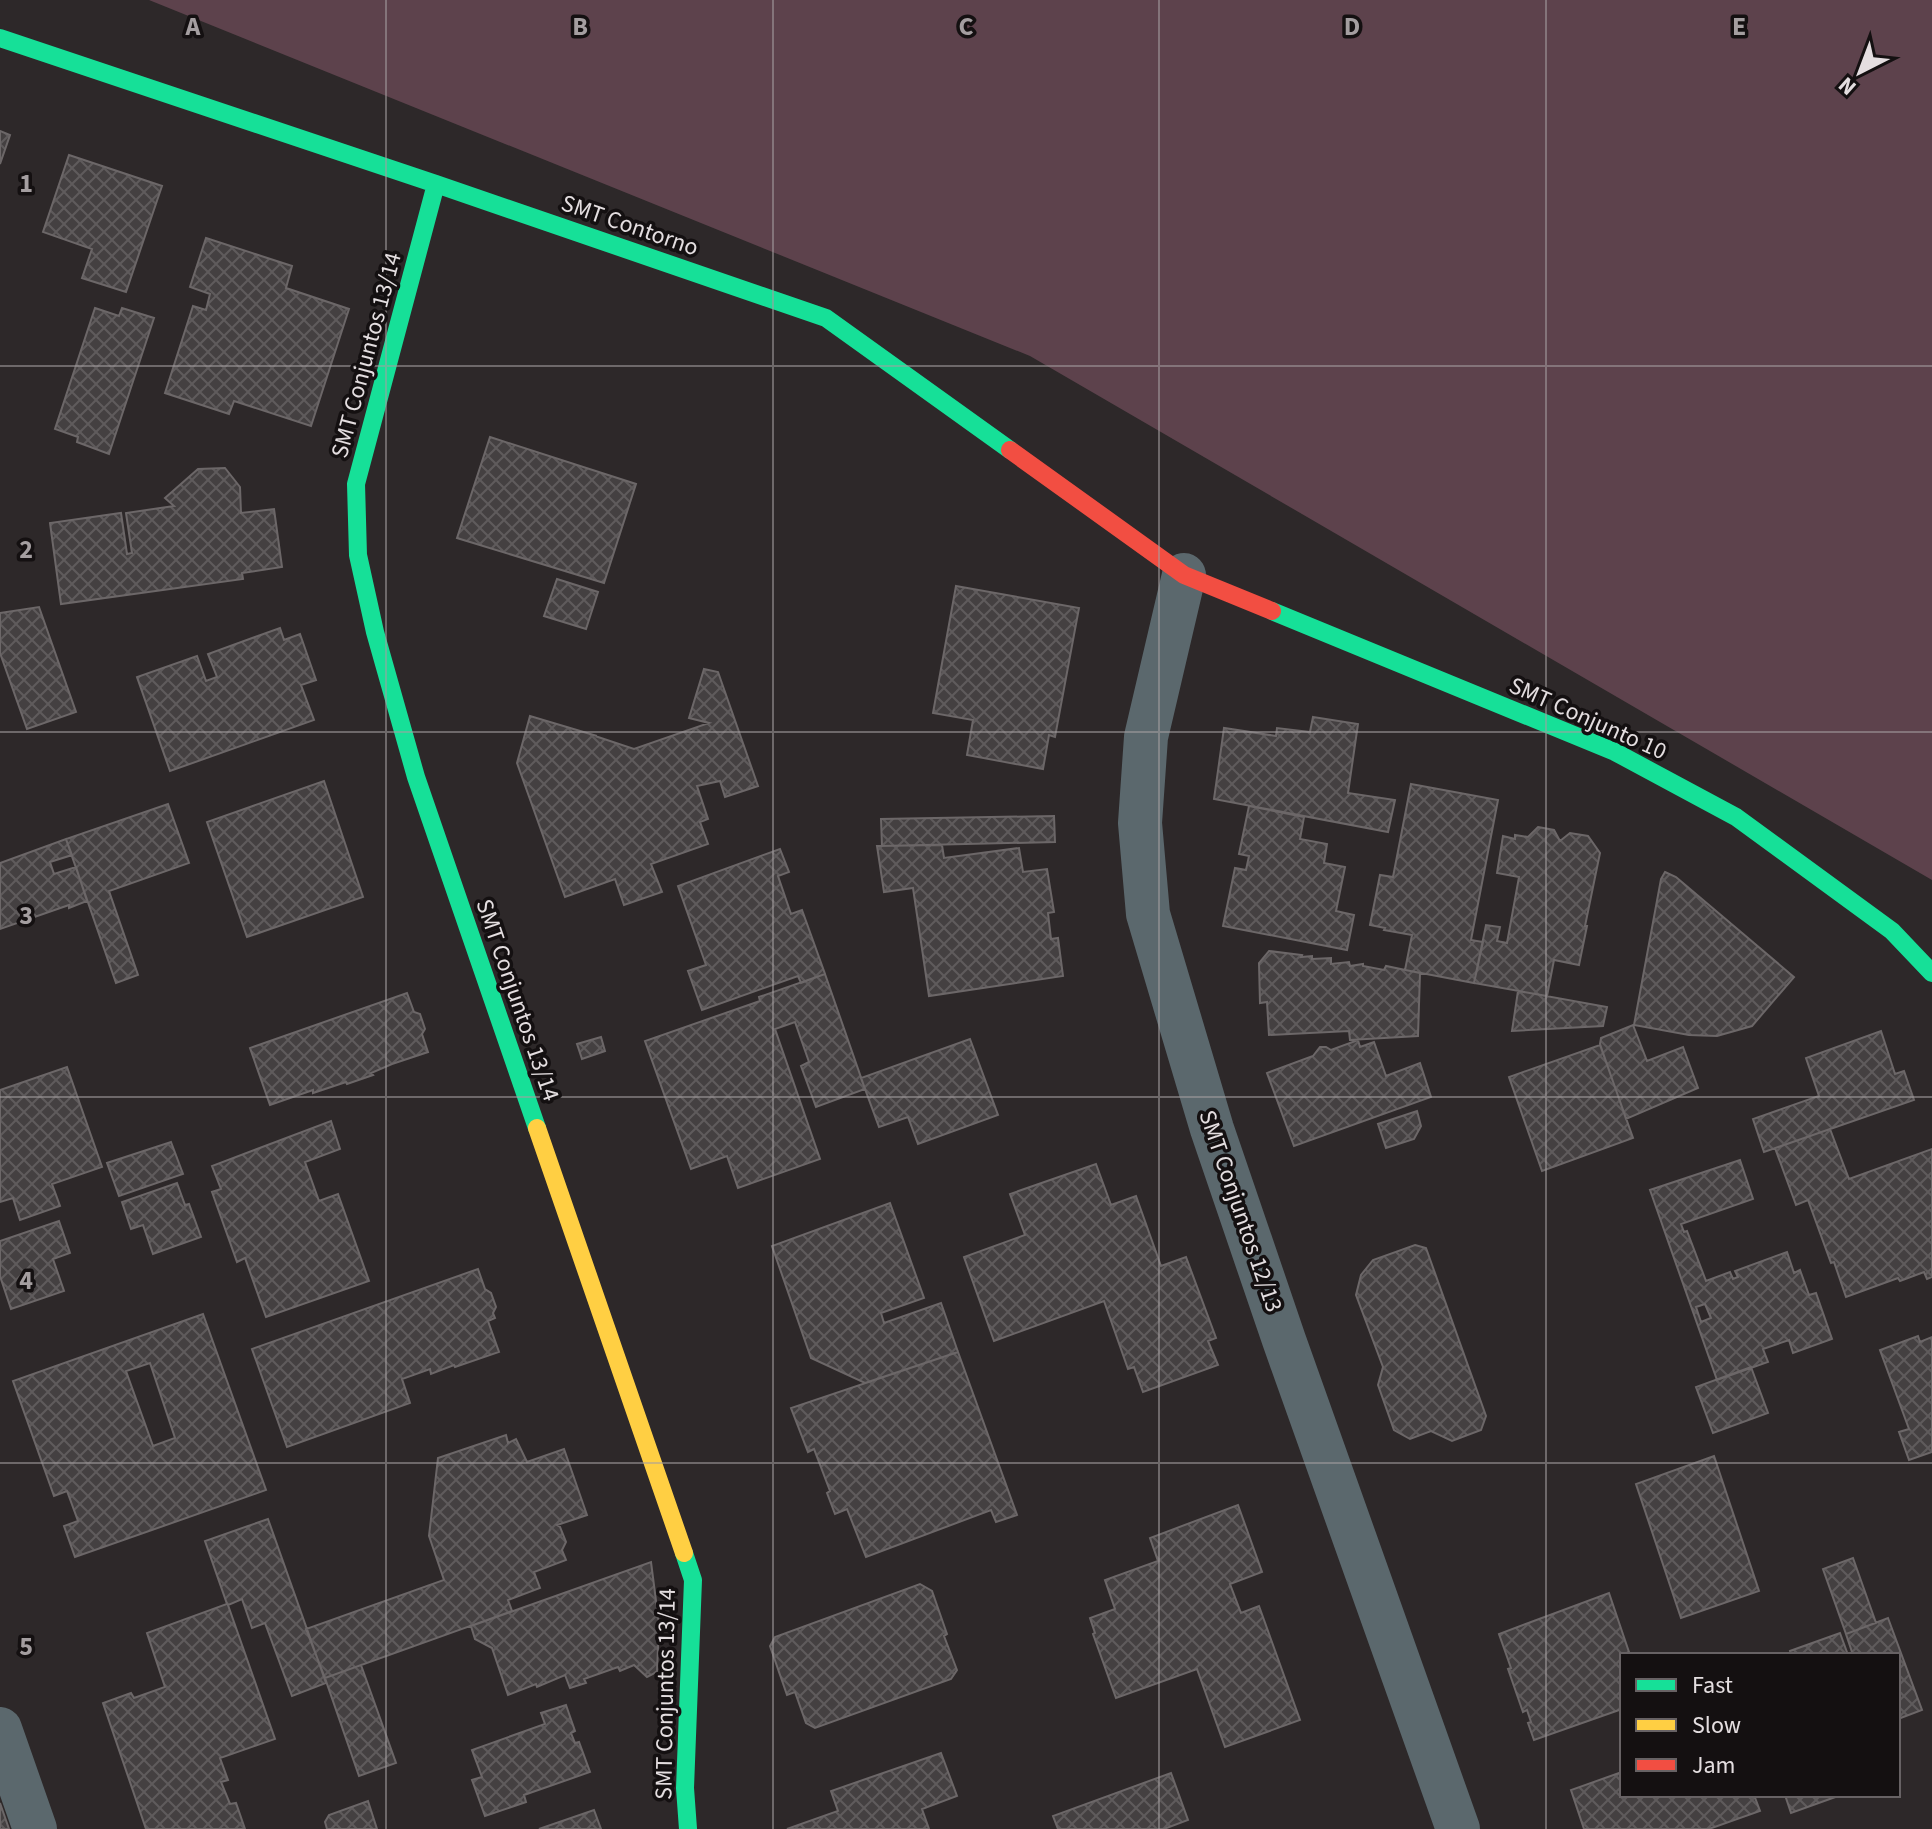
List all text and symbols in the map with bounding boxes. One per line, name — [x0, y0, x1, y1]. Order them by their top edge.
text: A — [185, 8, 202, 45]
text: B — [572, 8, 588, 45]
text: C — [958, 8, 974, 45]
text: D — [1344, 8, 1360, 45]
text: E — [1732, 8, 1746, 45]
north arrow — [1820, 32, 1900, 112]
text: N — [1831, 69, 1863, 103]
text: 1 — [19, 165, 33, 202]
street label: SMT Contorno — [557, 186, 703, 265]
street label: SMT Conjuntos 13/14 — [322, 248, 411, 462]
text: 2 — [19, 531, 33, 568]
street label: SMT Conjunto 10 — [1503, 668, 1672, 769]
street label: SMT Conjuntos 13/14 — [467, 894, 569, 1106]
text: 3 — [19, 897, 33, 934]
street label: SMT Conjuntos 12/13 — [1190, 1105, 1292, 1317]
text: 4 — [19, 1262, 33, 1299]
street label: SMT Conjuntos 13/14 — [646, 1588, 685, 1800]
text: 5 — [19, 1628, 33, 1665]
legend — [1620, 1653, 1900, 1797]
text: Fast — [1692, 1668, 1733, 1703]
text: Slow — [1692, 1708, 1741, 1743]
text: Jam — [1692, 1748, 1736, 1783]

